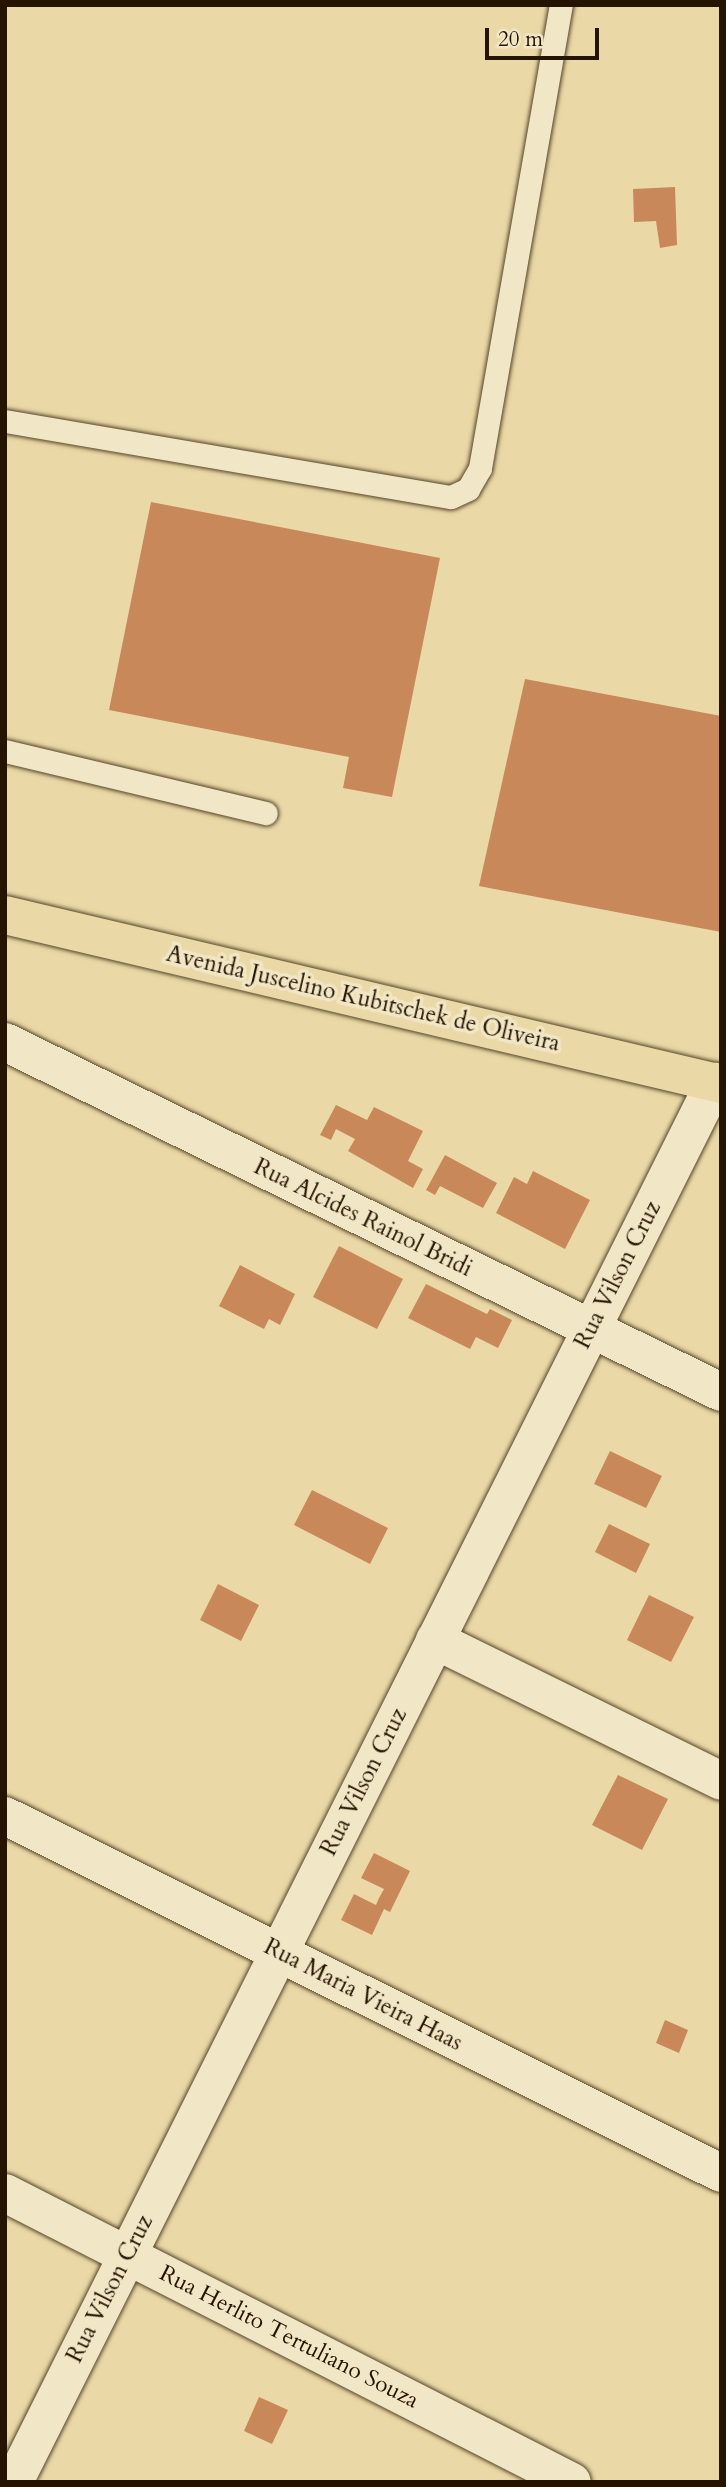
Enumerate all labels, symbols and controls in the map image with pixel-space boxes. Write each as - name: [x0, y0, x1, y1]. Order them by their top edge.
- scale bar: [488, 14, 602, 58]
- text: 20 m: [498, 25, 543, 54]
- street label: Avenida Juscelino Kubitschek de Oliveira: [164, 940, 562, 1058]
- street label: Rua Alcides Rainol Bridi: [249, 1153, 477, 1283]
- street label: Rua Vilson Cruz: [569, 1196, 667, 1354]
- street label: Rua Vilson Cruz: [315, 1703, 413, 1861]
- street label: Rua Maria Vieira Haas: [259, 1933, 467, 2057]
- street label: Rua Vilson Cruz: [61, 2210, 159, 2368]
- street label: Rua Herlito Tertuliano Souza: [155, 2259, 423, 2415]

